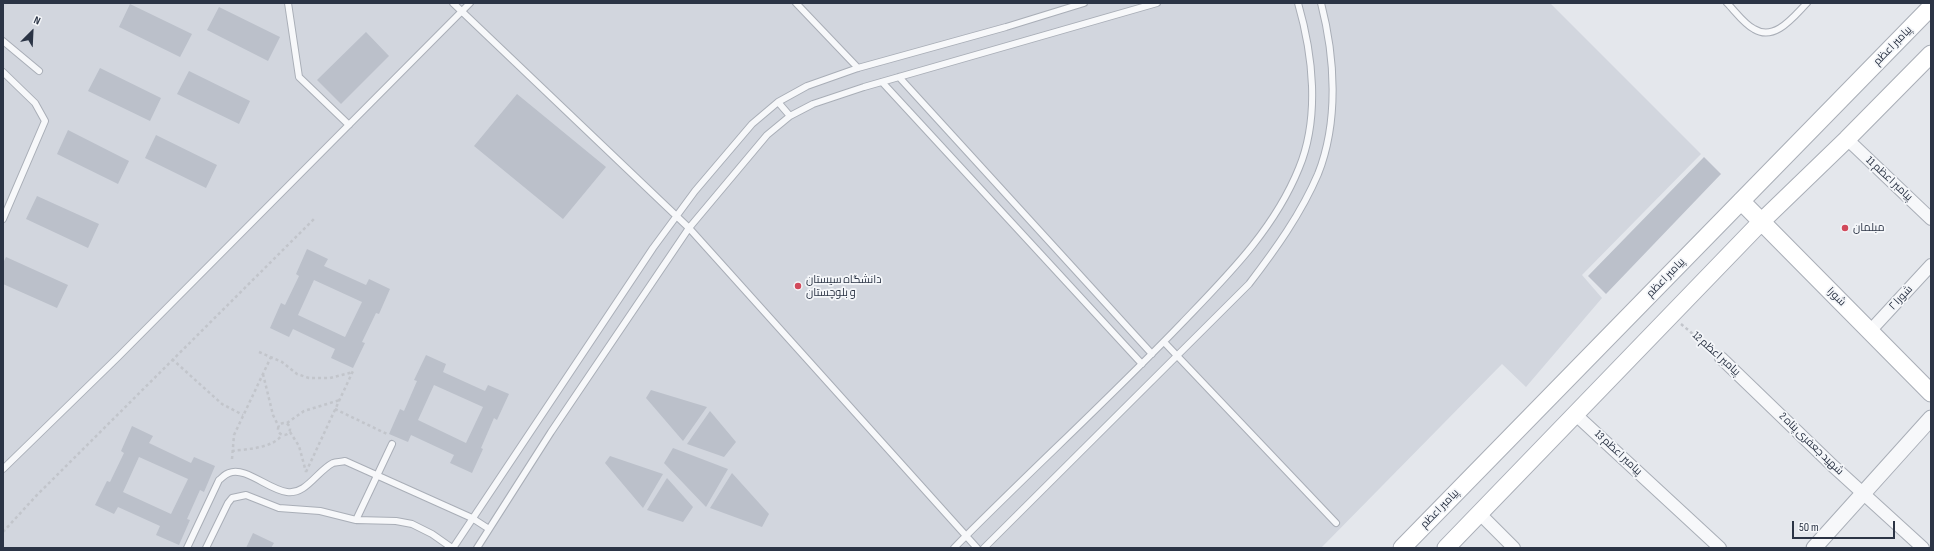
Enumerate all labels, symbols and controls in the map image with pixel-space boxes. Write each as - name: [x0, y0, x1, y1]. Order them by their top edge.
- north arrow: [12, 12, 52, 52]
- text: N: [32, 13, 42, 28]
- street label: پیامبر اعظم: [1871, 24, 1915, 68]
- street label: پیامبر اعظم 11: [1863, 154, 1915, 204]
- place label: مبلمان: [1853, 221, 1885, 235]
- marker: مبلمان: [1840, 223, 1850, 233]
- street label: پیامبر اعظم: [1644, 256, 1688, 300]
- place label: دانشگاه سیستان و بلوچستان: [806, 273, 881, 299]
- marker: دانشگاه سیستان و بلوچستان: [793, 281, 803, 291]
- street label: شورا ۲: [1886, 283, 1916, 313]
- street label: شورا: [1824, 285, 1848, 309]
- street label: پیامبر اعظم 12: [1689, 329, 1743, 379]
- street label: شهید جعفری پناه 2: [1776, 410, 1846, 478]
- street label: پیامبر اعظم 13: [1592, 428, 1644, 478]
- street label: پیامبر اعظم: [1418, 487, 1462, 531]
- scale bar: [1794, 513, 1897, 539]
- text: 50 m: [1799, 520, 1819, 535]

